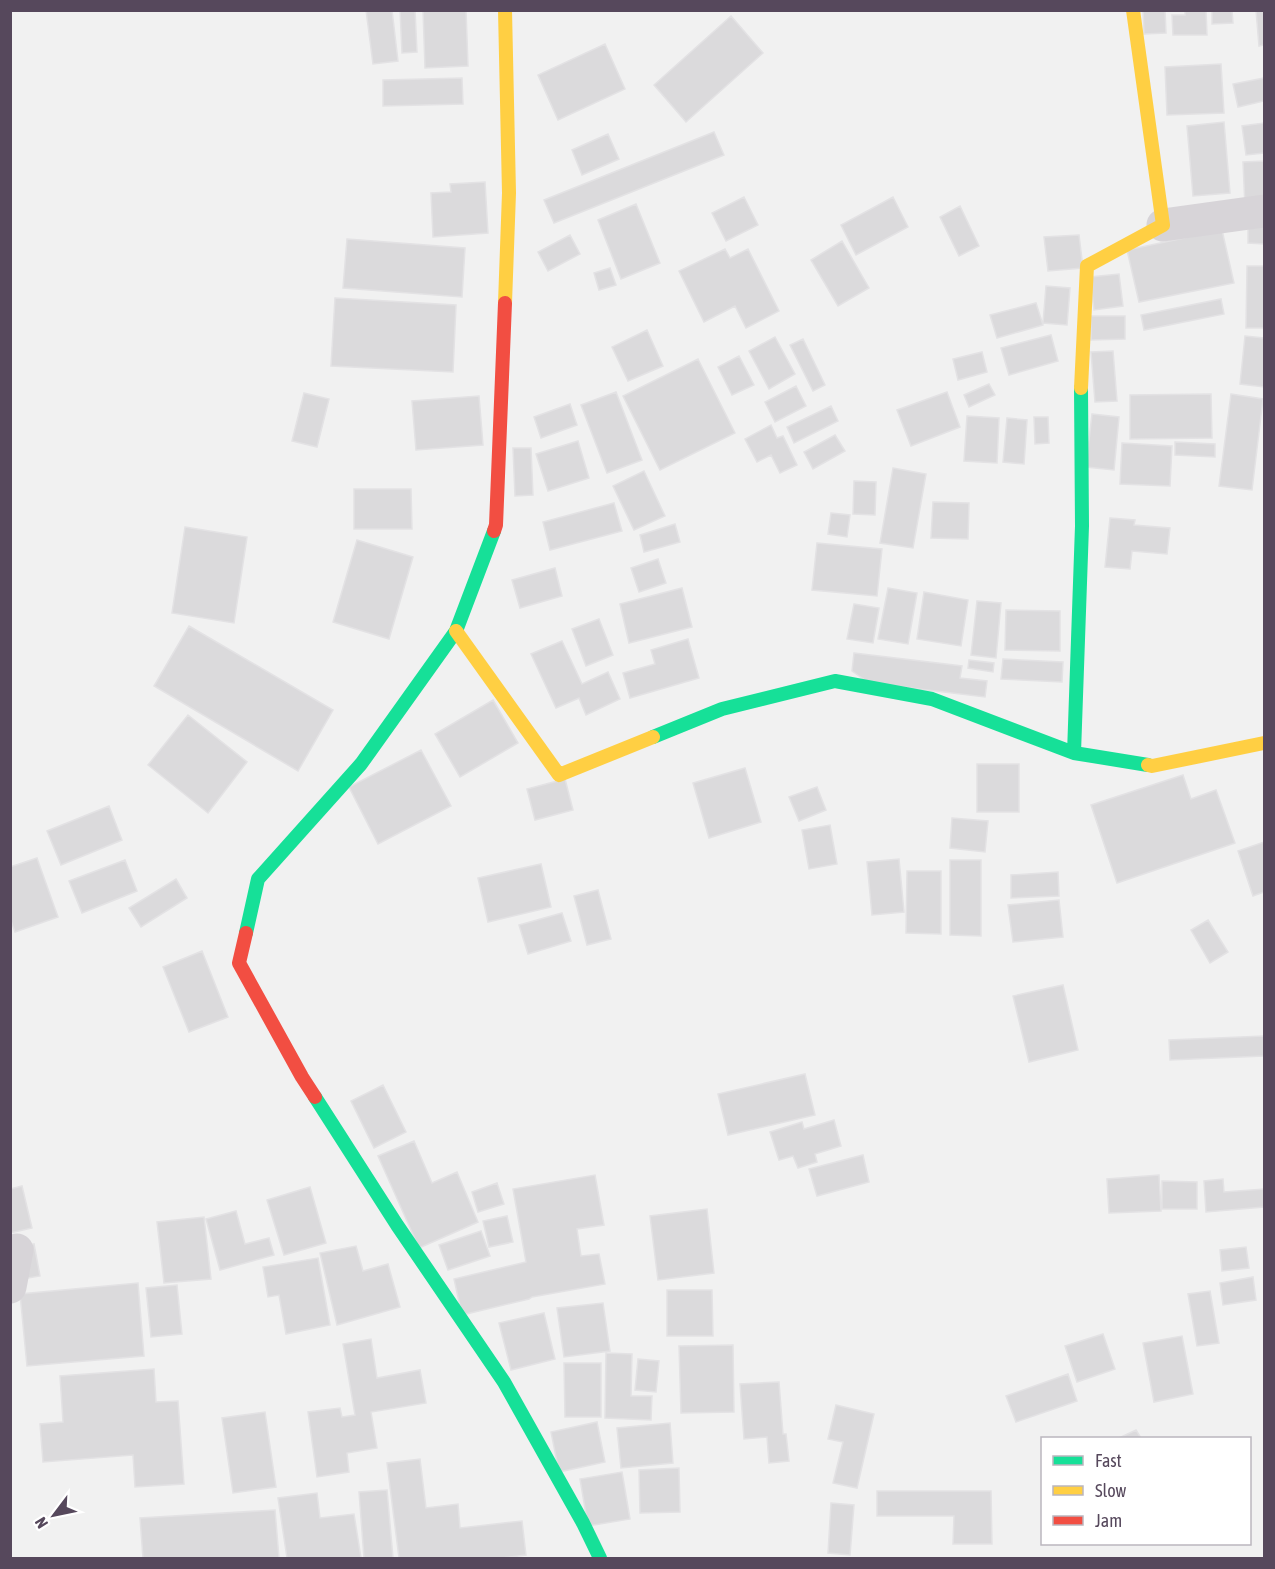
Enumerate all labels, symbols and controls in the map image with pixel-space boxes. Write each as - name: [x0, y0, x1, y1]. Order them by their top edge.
- legend: [1041, 1437, 1251, 1545]
- text: Fast: [1095, 1450, 1122, 1471]
- text: Slow: [1095, 1480, 1126, 1501]
- north arrow: [24, 1485, 84, 1545]
- text: Jam: [1095, 1510, 1122, 1531]
- text: N: [31, 1514, 51, 1532]

